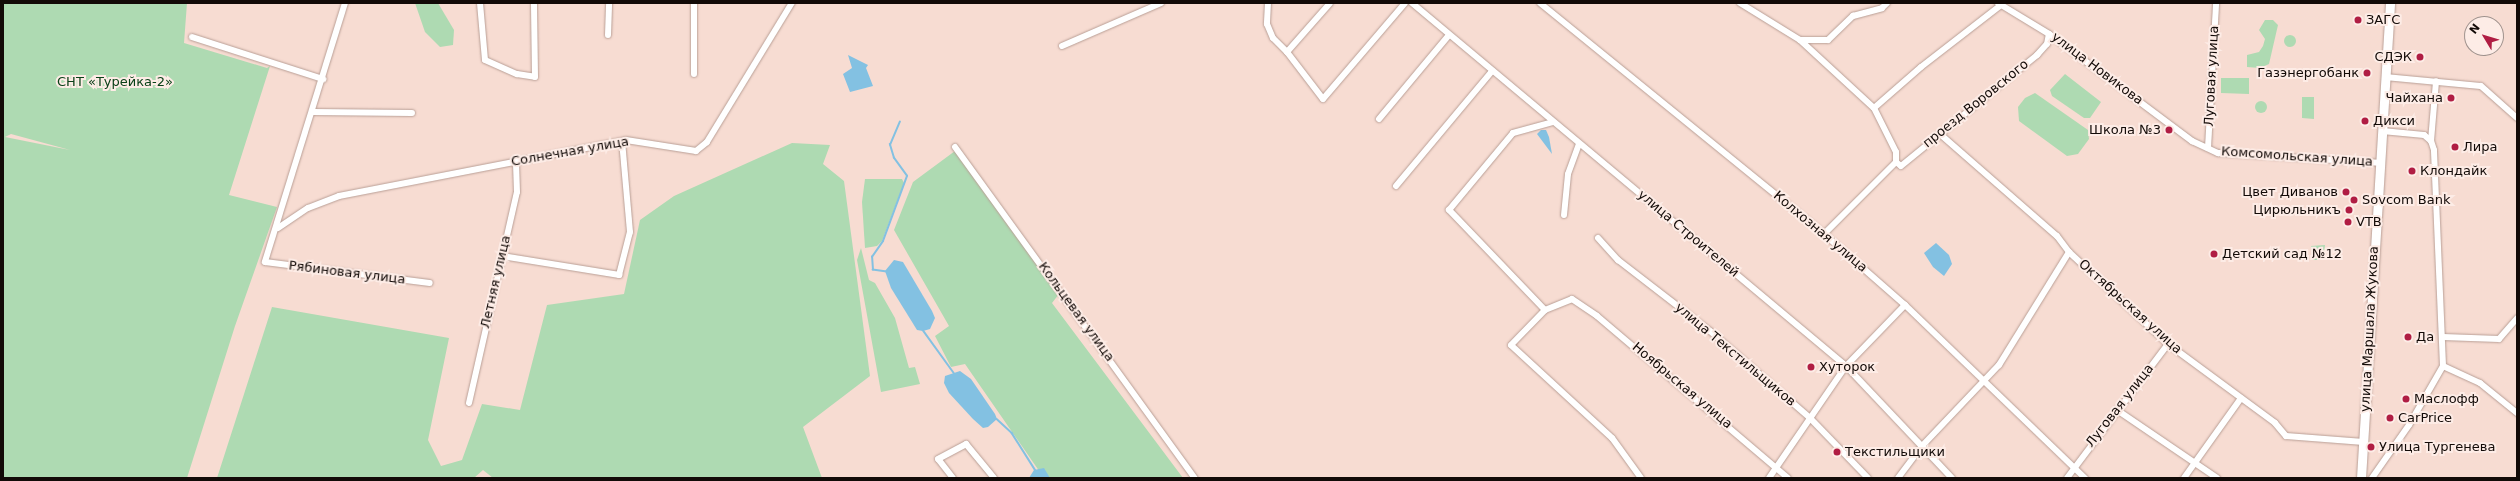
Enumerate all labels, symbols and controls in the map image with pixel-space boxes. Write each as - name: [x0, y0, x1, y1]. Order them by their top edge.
- place label: ЗАГС: [2366, 12, 2400, 28]
- marker: ЗАГС: [2353, 15, 2363, 25]
- north arrow: [2464, 16, 2504, 56]
- text: N: [2467, 21, 2483, 37]
- street label: Луговая улица: [2202, 25, 2222, 127]
- street label: улица Новикова: [2048, 29, 2146, 109]
- place label: СДЭК: [2374, 49, 2412, 65]
- marker: СДЭК: [2415, 52, 2425, 62]
- street label: проезд Воровского: [1920, 57, 2032, 151]
- place label: Газэнергобанк: [2257, 65, 2359, 81]
- marker: Газэнергобанк: [2362, 68, 2372, 78]
- park label: СНТ «Турейка-2»: [57, 74, 173, 90]
- place label: Чайхана: [2386, 90, 2443, 106]
- marker: Чайхана: [2446, 93, 2456, 103]
- place label: Дикси: [2373, 113, 2415, 129]
- marker: Дикси: [2360, 116, 2370, 126]
- place label: Школа №3: [2089, 122, 2161, 138]
- marker: Школа №3: [2164, 125, 2174, 135]
- street label: Солнечная улица: [510, 134, 630, 170]
- place label: Лира: [2463, 139, 2497, 155]
- marker: Лира: [2450, 142, 2460, 152]
- street label: Комсомольская улица: [2221, 144, 2373, 170]
- place label: Клондайк: [2420, 163, 2487, 179]
- marker: Клондайк: [2407, 166, 2417, 176]
- place label: Цвет Диванов: [2242, 184, 2338, 200]
- street label: улица Строителей: [1634, 187, 1742, 281]
- marker: Цвет Диванов: [2341, 187, 2351, 197]
- street label: Колхозная улица: [1770, 188, 1870, 276]
- place label: Sovcom Bank: [2362, 192, 2450, 208]
- marker: Sovcom Bank: [2349, 195, 2359, 205]
- place label: Цирюльникъ: [2253, 202, 2341, 218]
- marker: Цирюльникъ: [2344, 205, 2354, 215]
- place label: VTB: [2356, 214, 2382, 230]
- marker: VTB: [2343, 217, 2353, 227]
- street label: Летняя улица: [478, 234, 514, 330]
- place label: Детский сад №12: [2222, 246, 2342, 262]
- street label: улица Маршала Жукова: [2358, 246, 2382, 412]
- marker: Детский сад №12: [2209, 249, 2219, 259]
- street label: Октябрьская улица: [2075, 257, 2185, 357]
- street label: Рябиновая улица: [288, 258, 406, 288]
- street label: Кольцевая улица: [1035, 259, 1117, 365]
- street label: улица Текстильщиков: [1672, 300, 1798, 410]
- place label: Да: [2416, 329, 2434, 345]
- marker: Да: [2403, 332, 2413, 342]
- street label: Ноябрьская улица: [1629, 340, 1735, 432]
- place label: Хуторок: [1819, 359, 1875, 375]
- street label: Луговая улица: [2083, 361, 2157, 451]
- marker: Хуторок: [1806, 362, 1816, 372]
- place label: Маслофф: [2414, 391, 2479, 407]
- marker: Маслофф: [2401, 394, 2411, 404]
- place label: CarPrice: [2398, 410, 2452, 426]
- marker: CarPrice: [2385, 413, 2395, 423]
- place label: Улица Тургенева: [2379, 439, 2495, 455]
- marker: Улица Тургенева: [2366, 442, 2376, 452]
- place label: Текстильщики: [1845, 444, 1945, 460]
- marker: Текстильщики: [1832, 447, 1842, 457]

